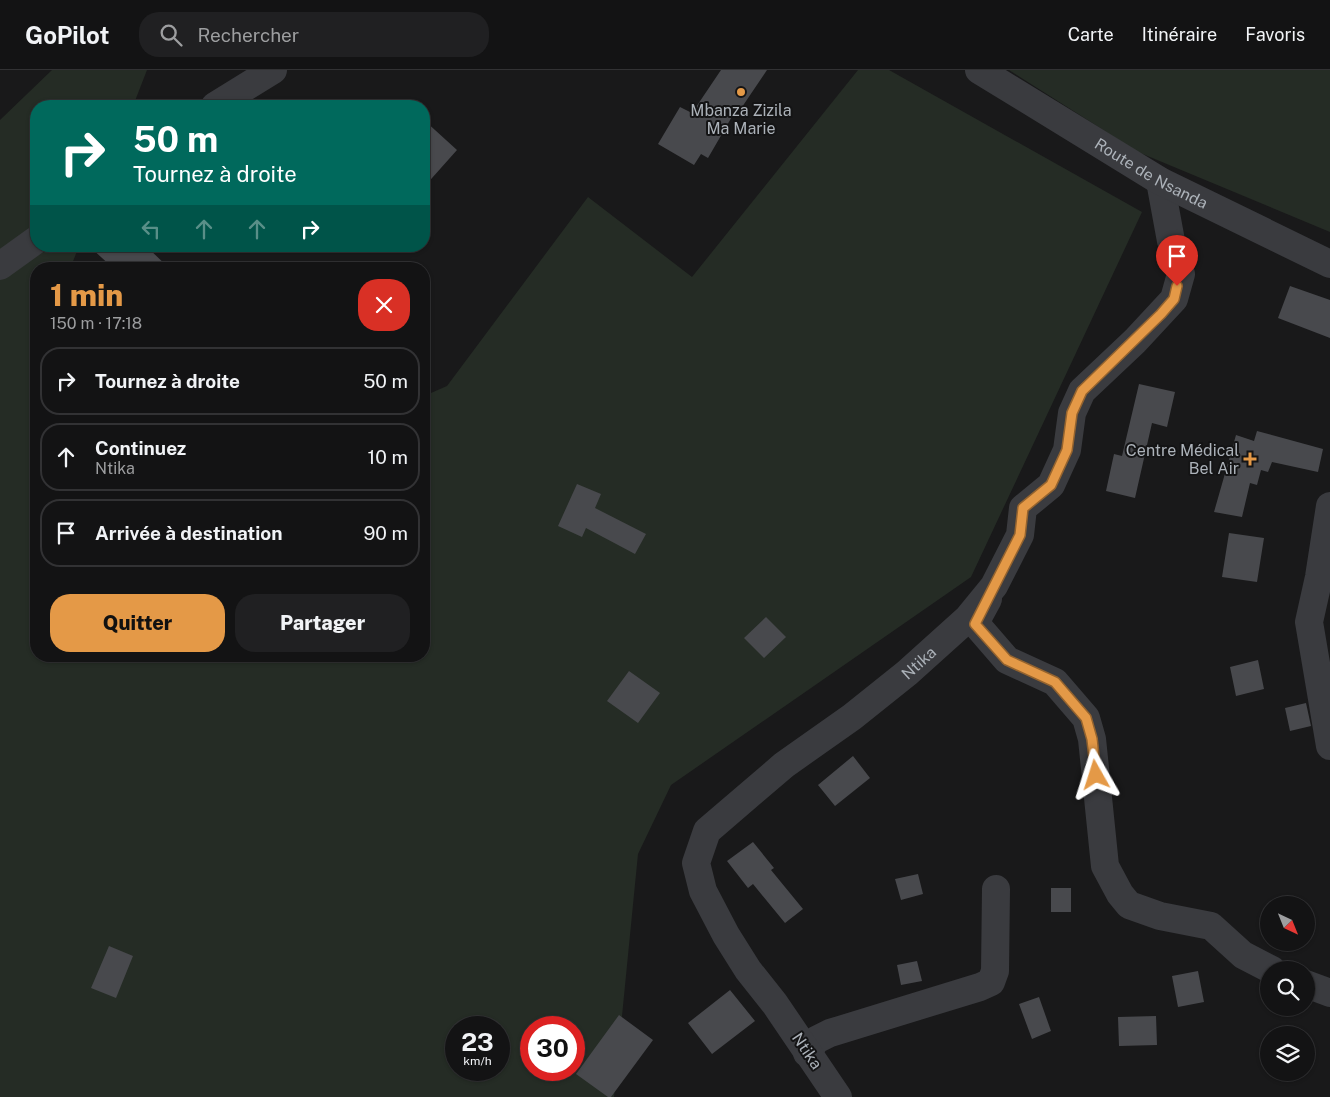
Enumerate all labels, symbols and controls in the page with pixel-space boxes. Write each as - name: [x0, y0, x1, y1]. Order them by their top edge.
- search box: [139, 12, 489, 57]
- text: GoPilot: [25, 21, 109, 49]
- icon: search: [157, 21, 185, 49]
- text: Rechercher: [197, 24, 299, 46]
- text: Carte: [1068, 24, 1114, 45]
- text: Itinéraire: [1142, 24, 1217, 45]
- text: Favoris: [1245, 24, 1305, 45]
- marker: Mbanza Zizila Ma Marie: [735, 86, 747, 98]
- place label: Mbanza Zizila Ma Marie: [690, 101, 792, 138]
- text: 50 m: [133, 119, 218, 160]
- icon: right: [50, 120, 115, 185]
- street label: Route de Nsanda: [1091, 134, 1211, 212]
- text: Tournez à droite: [133, 161, 297, 187]
- icon: left: [137, 215, 165, 243]
- icon: ahead: [190, 215, 218, 243]
- icon: ahead: [243, 215, 271, 243]
- icon: right: [296, 215, 324, 243]
- pin: [1156, 235, 1198, 286]
- icon: arrive: [1163, 242, 1191, 270]
- text: 1 min: [50, 277, 123, 313]
- button: close: [358, 279, 410, 331]
- text: 150 m · 17:18: [50, 314, 142, 333]
- icon: right: [52, 367, 80, 395]
- text: Tournez à droite: [95, 370, 240, 392]
- text: 50 m: [363, 370, 408, 392]
- text: Continuez: [95, 437, 186, 459]
- place label: Centre Médical Bel Air: [1126, 441, 1239, 478]
- icon: ahead: [52, 443, 80, 471]
- text: 10 m: [368, 446, 408, 468]
- marker: Centre Médical Bel Air: [1243, 452, 1257, 466]
- text: Ntika: [95, 459, 135, 478]
- icon: arrive: [52, 519, 80, 547]
- text: Arrivée à destination: [95, 522, 283, 544]
- text: 90 m: [364, 522, 408, 544]
- button: Quitter: [50, 594, 225, 652]
- button: Partager: [235, 594, 410, 652]
- street label: Ntika: [897, 642, 940, 683]
- position arrow: [1069, 748, 1121, 800]
- north arrow: [1260, 896, 1315, 951]
- map controls: [1260, 896, 1315, 1081]
- button: search: [1260, 961, 1315, 1016]
- speed limit sign: 30: [520, 1016, 585, 1081]
- button: layers: [1260, 1026, 1315, 1081]
- text: 23: [461, 1027, 494, 1057]
- street label: Ntika: [788, 1029, 826, 1073]
- text: km/h: [463, 1054, 492, 1068]

